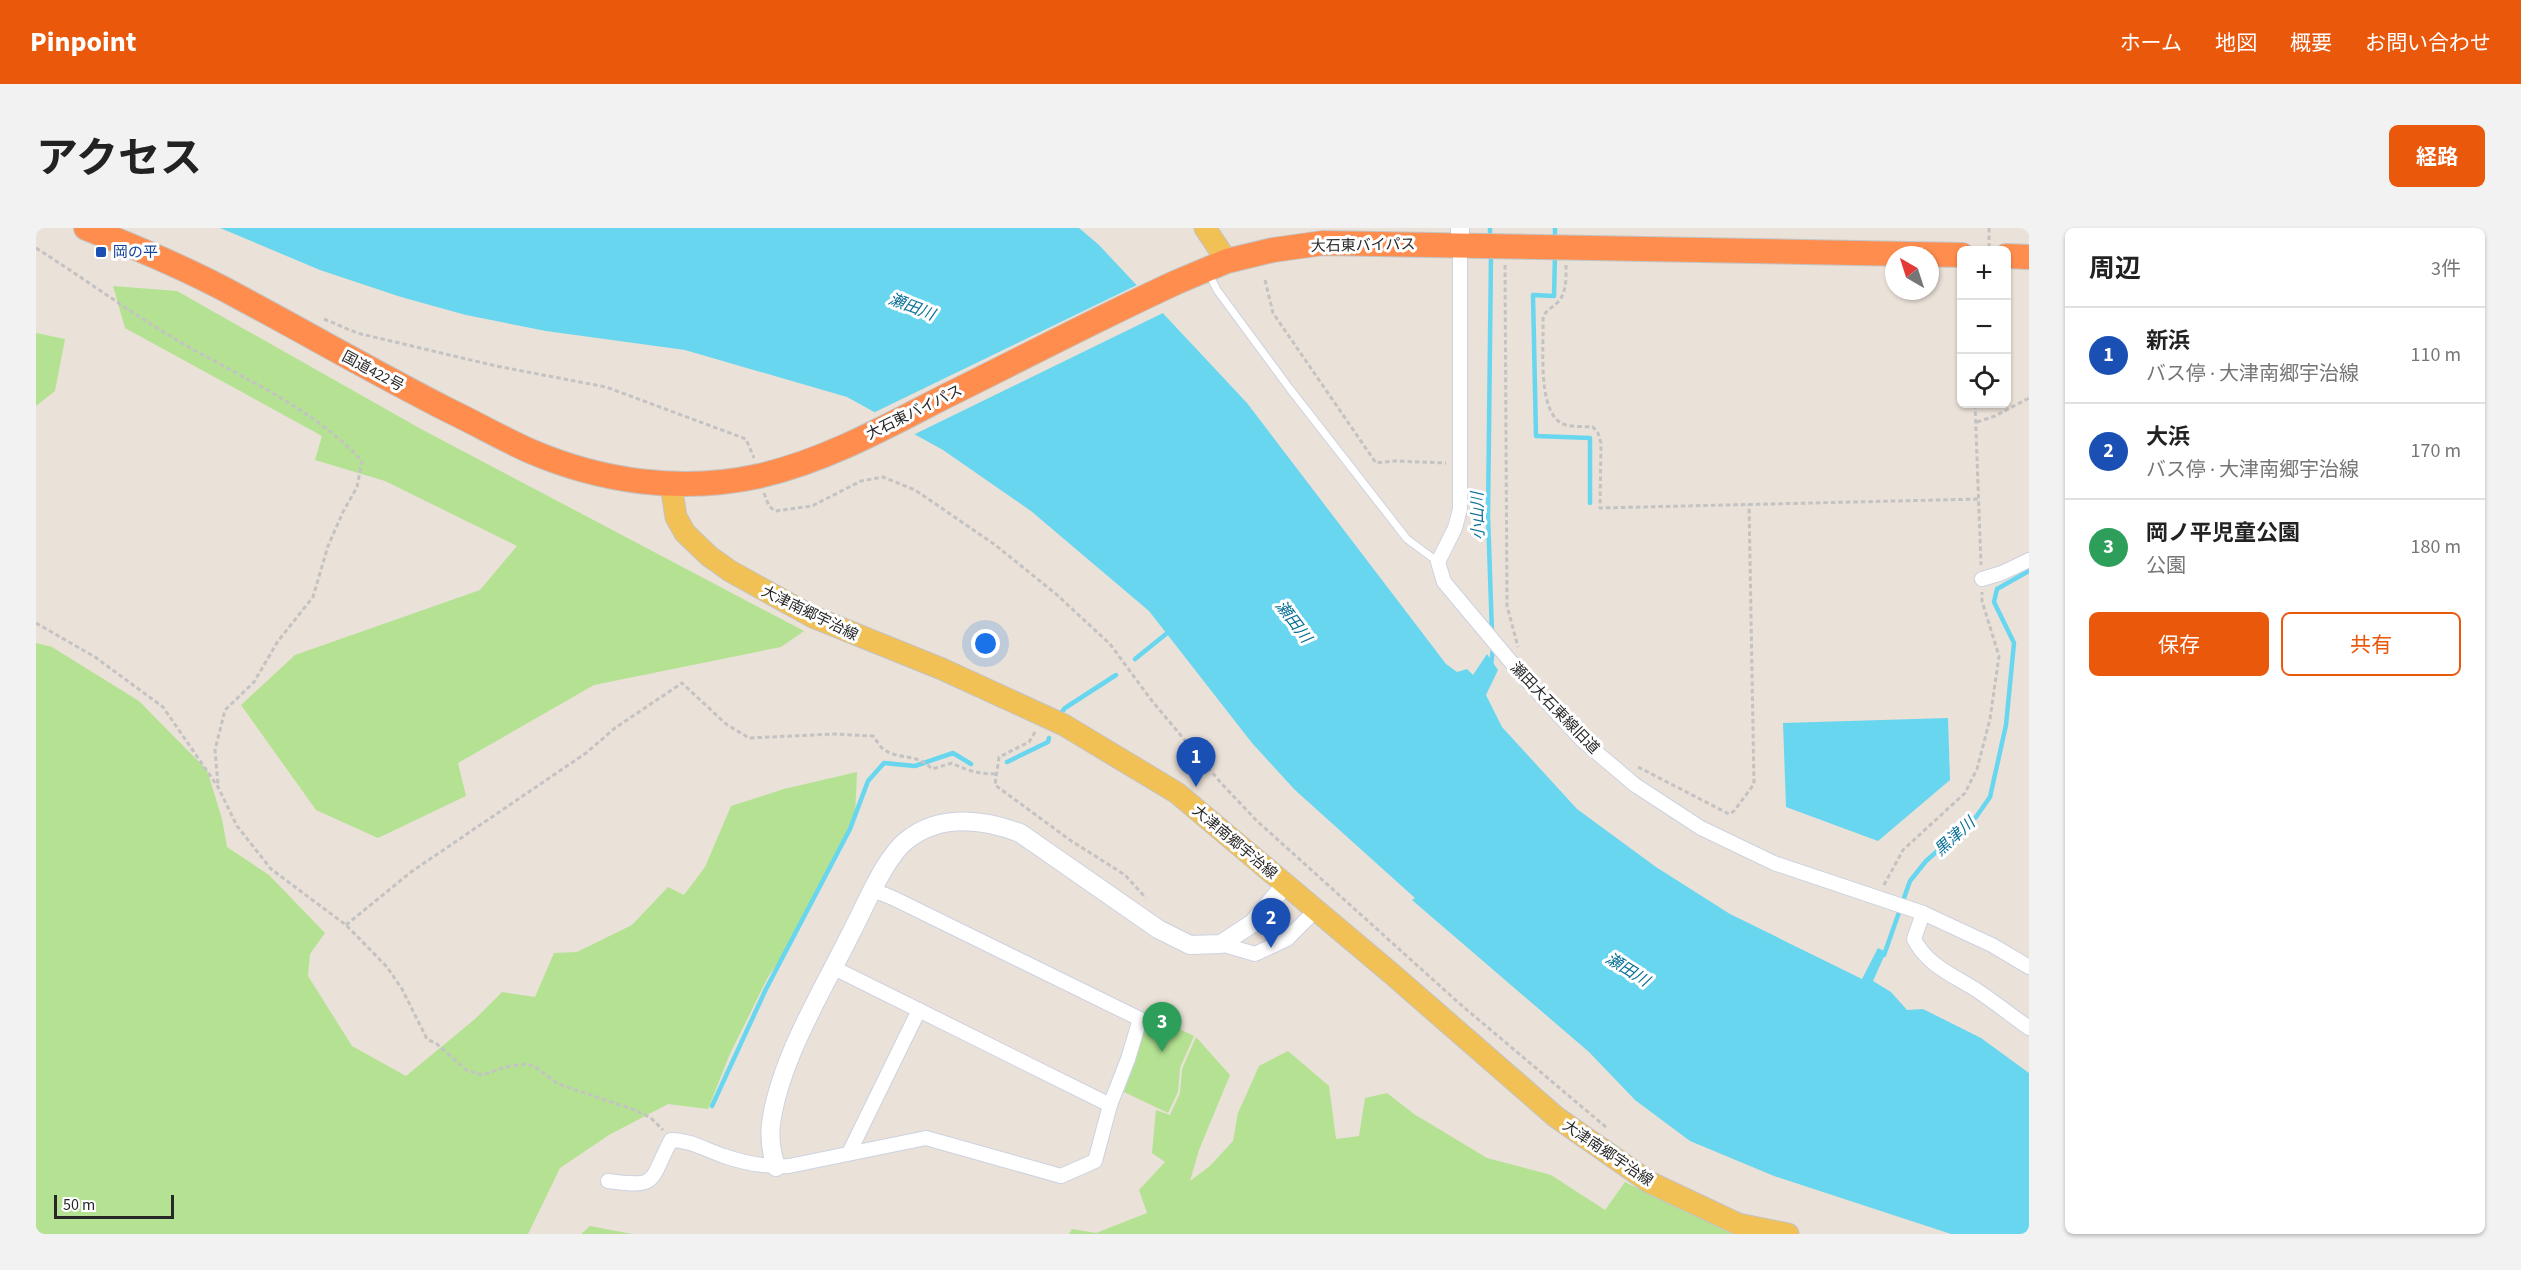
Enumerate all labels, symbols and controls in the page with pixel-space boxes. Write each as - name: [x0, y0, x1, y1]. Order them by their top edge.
- text: Pinpoint: [30, 22, 137, 62]
- text: ホーム: [2120, 28, 2182, 58]
- text: 地図: [2215, 28, 2257, 58]
- text: 概要: [2290, 28, 2332, 58]
- text: お問い合わせ: [2365, 28, 2491, 58]
- button: 経路: [2389, 125, 2485, 187]
- text: アクセス: [36, 129, 202, 189]
- street label: 大石東バイパス: [1310, 234, 1416, 257]
- place label: 岡の平: [113, 242, 158, 263]
- marker: 岡の平: [94, 245, 108, 259]
- north arrow: [1885, 246, 1939, 300]
- map controls: [1957, 246, 2011, 408]
- button: +: [1957, 246, 2011, 300]
- text: 周辺: [2089, 250, 2141, 287]
- text: 3件: [2431, 255, 2461, 283]
- water label: 瀬田川: [885, 288, 940, 327]
- button: −: [1957, 300, 2011, 354]
- text: 新浜: [2146, 325, 2190, 357]
- text: 1: [2103, 341, 2114, 369]
- text: 110 m: [2411, 341, 2461, 369]
- street label: 国道422号: [338, 346, 407, 397]
- button: locate: [1957, 354, 2011, 408]
- text: バス停 · 大津南郷宇治線: [2146, 360, 2359, 388]
- street label: 大石東バイパス: [863, 380, 966, 445]
- text: 大浜: [2146, 421, 2190, 453]
- text: 2: [2103, 437, 2114, 465]
- text: 170 m: [2411, 437, 2461, 465]
- text: バス停 · 大津南郷宇治線: [2146, 456, 2359, 484]
- water label: 小山川: [1467, 490, 1489, 540]
- text: 岡ノ平児童公園: [2146, 517, 2300, 549]
- text: 3: [2103, 533, 2114, 561]
- text: 180 m: [2411, 533, 2461, 561]
- text: 公園: [2146, 552, 2186, 580]
- street label: 大津南郷宇治線: [758, 581, 862, 646]
- water label: 瀬田川: [1270, 596, 1318, 649]
- button: 保存: [2089, 612, 2269, 676]
- button: 共有: [2281, 612, 2461, 676]
- your location: [971, 629, 1000, 658]
- street label: 瀬田大石東線旧道: [1505, 658, 1604, 759]
- pin: 1: [1176, 738, 1216, 787]
- street label: 大津南郷宇治線: [1188, 801, 1282, 884]
- water label: 黒津川: [1929, 811, 1981, 861]
- pin: 2: [1252, 898, 1290, 948]
- water label: 瀬田川: [1601, 948, 1655, 993]
- pin: 3: [1142, 1002, 1182, 1052]
- street label: 大津南郷宇治線: [1558, 1115, 1657, 1191]
- scale bar: [54, 1192, 174, 1220]
- text: 50 m: [63, 1194, 95, 1216]

